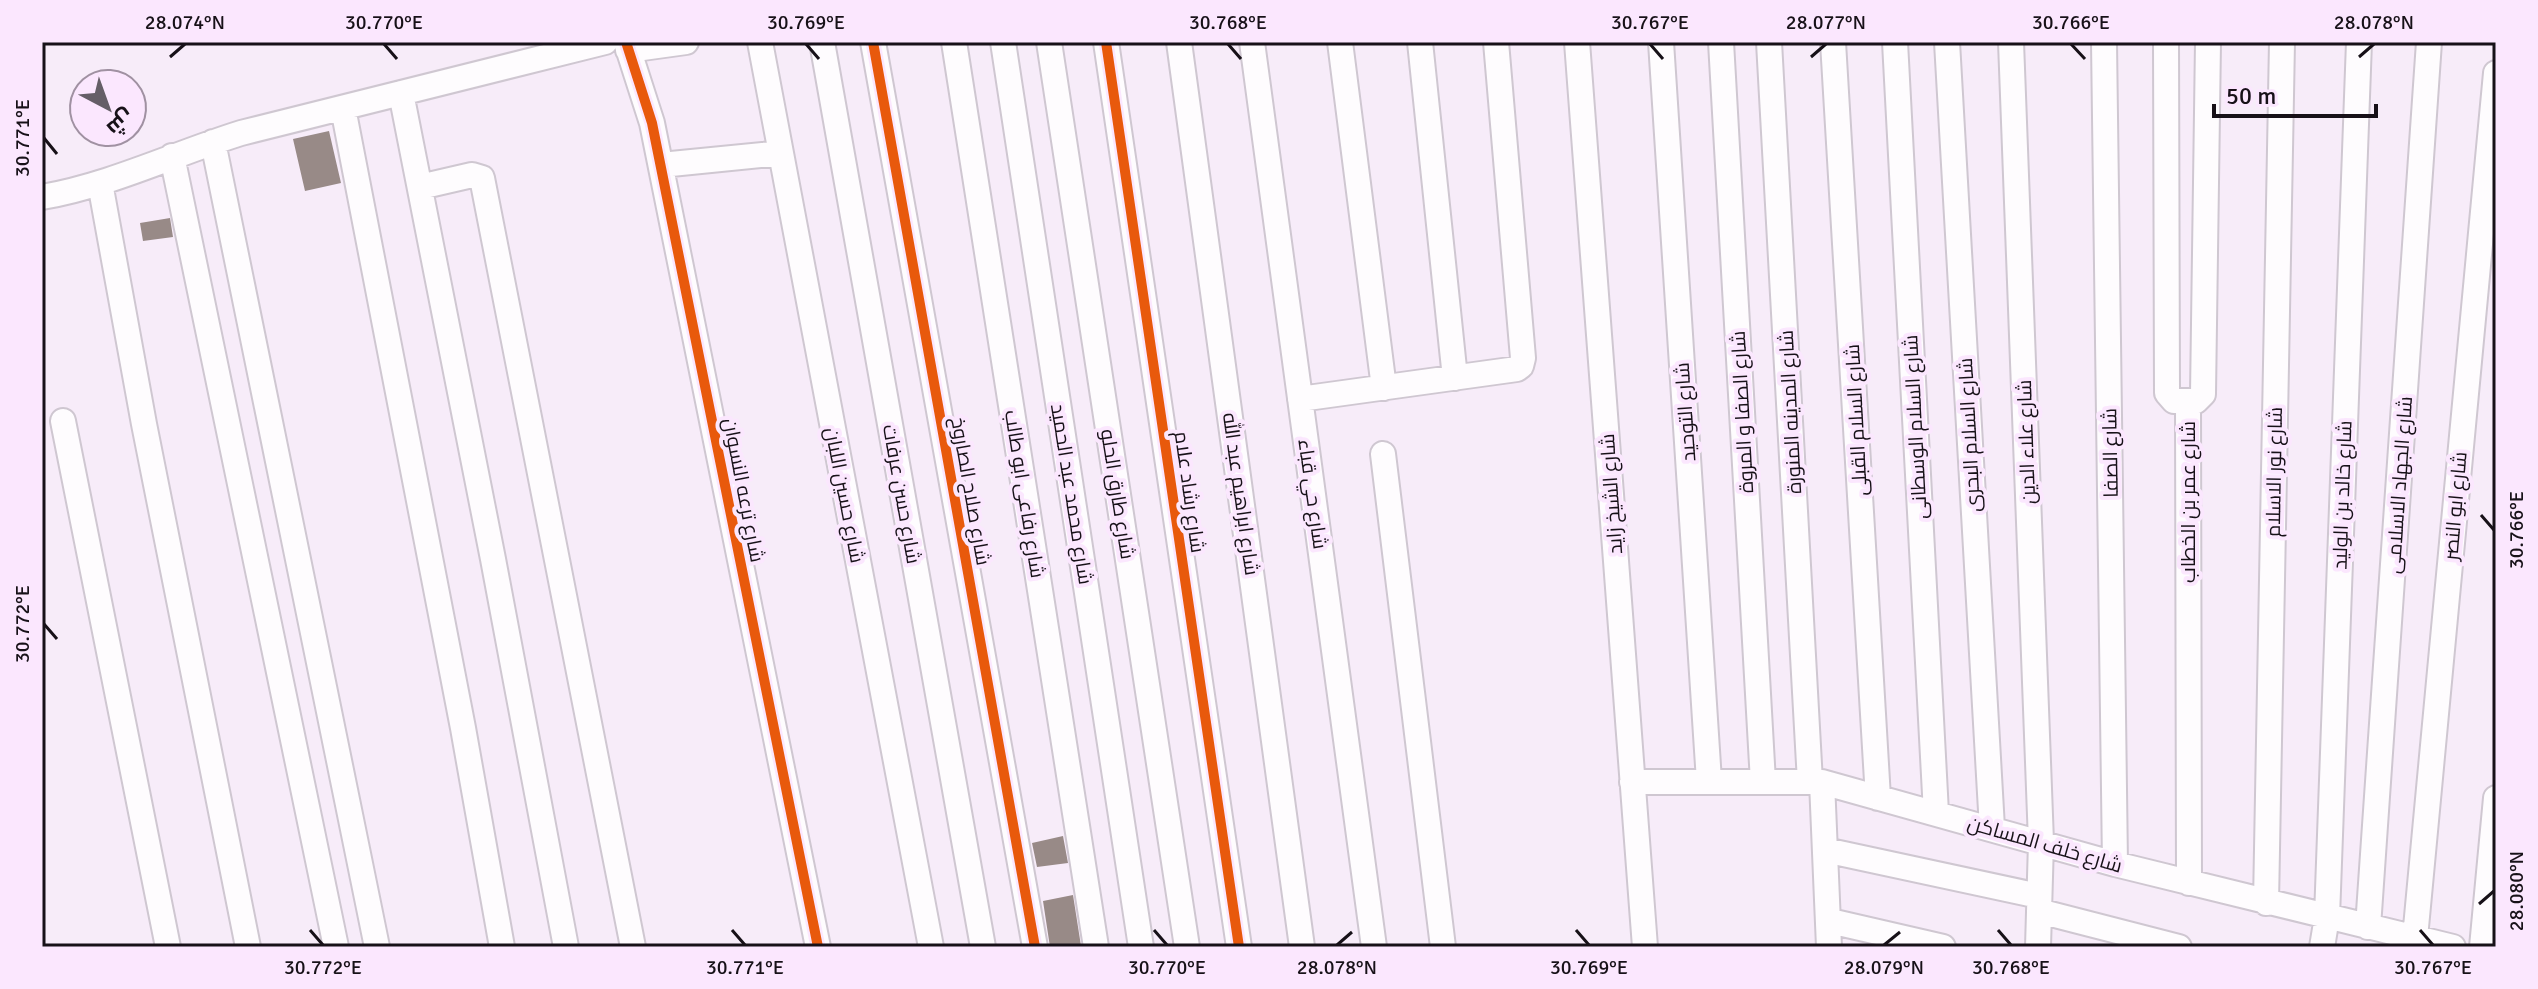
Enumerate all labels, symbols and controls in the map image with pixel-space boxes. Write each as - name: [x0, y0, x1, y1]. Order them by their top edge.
- text: 28.074°N: [145, 10, 225, 35]
- text: 30.770°E: [345, 10, 423, 35]
- text: 30.769°E: [767, 10, 845, 35]
- text: 30.768°E: [1189, 10, 1267, 35]
- text: 30.767°E: [1611, 10, 1689, 35]
- text: 28.077°N: [1786, 10, 1866, 35]
- text: 30.766°E: [2032, 10, 2110, 35]
- text: 28.078°N: [2334, 10, 2414, 35]
- north arrow: [68, 68, 148, 148]
- scale bar: [2214, 68, 2376, 118]
- text: 50 m: [2226, 81, 2276, 111]
- text: 30.771°E: [10, 99, 35, 177]
- text: ش: [101, 103, 140, 142]
- street label: شارع المدينه المنورة: [1774, 329, 1808, 495]
- street label: شارع الصفا و المروة: [1726, 330, 1760, 494]
- street label: شارع السلام الوسطانى: [1898, 334, 1934, 520]
- street label: شارع السلام القبلى: [1840, 343, 1874, 497]
- street label: شارع السلام البحرى: [1953, 357, 1987, 513]
- street label: شارع التوحيد: [1670, 362, 1702, 462]
- street label: شارع علاء الدين: [2012, 379, 2042, 505]
- street label: شارع الجهاد الاسلامى: [2381, 395, 2419, 575]
- street label: شارع محمد عبد الحميد: [1044, 402, 1098, 586]
- street label: شارع نور الاسلام: [2261, 407, 2289, 537]
- street label: شارع رفاعى ابو طالب: [998, 408, 1050, 580]
- street label: شارع الصفا: [2097, 408, 2125, 498]
- street label: شارع ابراهيم عبد الله: [1216, 411, 1265, 577]
- street label: شارع صلاح الصاروخ: [944, 415, 996, 568]
- street label: شارع ترعه النسوان: [716, 416, 770, 565]
- street label: شارع خالد بن الوليد: [2327, 420, 2359, 570]
- street label: شارع عمر بن الخطاب: [2176, 421, 2202, 583]
- street label: شارع حسن عرفات: [876, 422, 926, 566]
- street label: شارع حسين اللبان: [818, 425, 870, 565]
- street label: شارع طارق الحلو: [1094, 427, 1140, 561]
- street label: شارع رشاد علام: [1168, 430, 1210, 555]
- street label: شارع الشيخ زايد: [1595, 433, 1629, 555]
- street label: شارع حي قباء: [1289, 437, 1333, 551]
- street label: شارع ابو النصر: [2438, 451, 2474, 562]
- text: 30.766°E: [2504, 491, 2529, 569]
- text: 30.772°E: [10, 585, 35, 663]
- street label: شارع خلف المساكن: [1964, 810, 2125, 879]
- text: 28.080°N: [2504, 851, 2529, 931]
- text: 30.772°E: [284, 955, 362, 980]
- text: 30.771°E: [706, 955, 784, 980]
- text: 30.770°E: [1128, 955, 1206, 980]
- text: 28.078°N: [1297, 955, 1377, 980]
- text: 30.769°E: [1550, 955, 1628, 980]
- text: 28.079°N: [1844, 955, 1924, 980]
- text: 30.768°E: [1972, 955, 2050, 980]
- text: 30.767°E: [2394, 955, 2472, 980]

